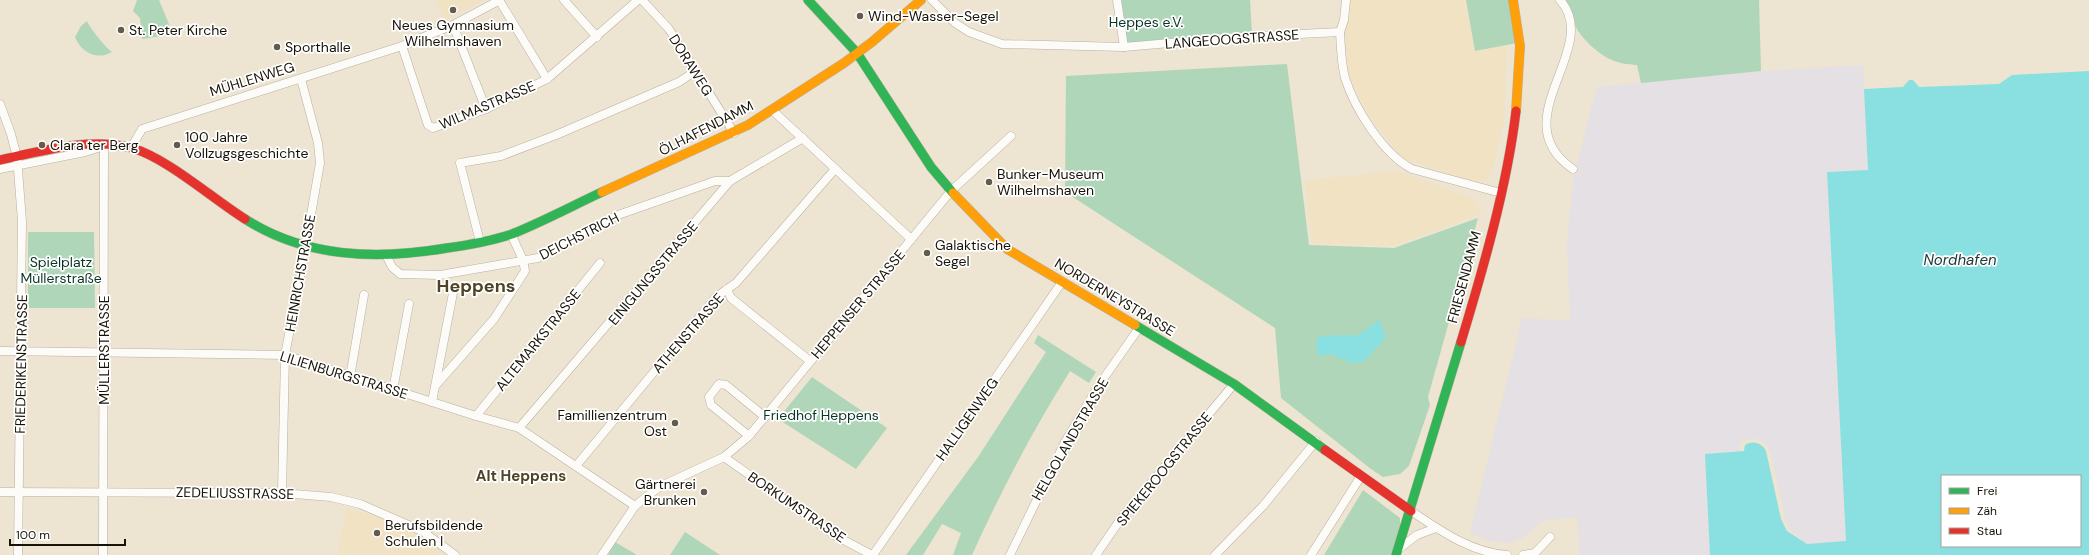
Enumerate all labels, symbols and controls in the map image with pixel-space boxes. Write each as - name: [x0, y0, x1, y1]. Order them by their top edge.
- marker: Neues Gymnasium Wilhelmshaven: [448, 5, 458, 15]
- place label: Wind-Wasser-Segel: [868, 7, 999, 25]
- marker: Wind-Wasser-Segel: [855, 11, 865, 21]
- park label: Heppes e.V.: [1109, 13, 1183, 31]
- place label: Neues Gymnasium Wilhelmshaven: [392, 16, 514, 50]
- place label: St. Peter Kirche: [129, 21, 227, 39]
- marker: St. Peter Kirche: [116, 25, 126, 35]
- street label: LANGEOOGSTRASSE: [1164, 25, 1300, 53]
- street label: DORAWEG: [665, 31, 717, 99]
- place label: Sporthalle: [285, 38, 351, 56]
- marker: Sporthalle: [272, 42, 282, 52]
- street label: MÜHLENWEG: [208, 58, 296, 100]
- street label: WILMASTRASSE: [436, 77, 538, 133]
- street label: ÖLHAFENDAMM: [656, 96, 756, 160]
- place label: 100 Jahre Vollzugsgeschichte: [185, 128, 309, 162]
- place label: Clara ter Berg: [50, 136, 139, 154]
- marker: Clara ter Berg: [37, 140, 47, 150]
- marker: 100 Jahre Vollzugsgeschichte: [172, 140, 182, 150]
- place label: Bunker-Museum Wilhelmshaven: [997, 165, 1104, 199]
- marker: Bunker-Museum Wilhelmshaven: [984, 177, 994, 187]
- street label: DEICHSTRICH: [536, 208, 622, 264]
- street label: HEINRICHSTRASSE: [281, 213, 319, 333]
- street label: EINIGUNGSSTRASSE: [604, 217, 702, 329]
- street label: FRIESENDAMM: [1443, 229, 1485, 325]
- place label: Galaktische Segel: [935, 236, 1011, 270]
- street label: HEPPENSER STRASSE: [807, 246, 909, 362]
- marker: Galaktische Segel: [922, 248, 932, 258]
- water label: Nordhafen: [1923, 250, 1997, 270]
- park label: Spielplatz Müllerstraße: [20, 253, 102, 287]
- street label: NORDERNEYSTRASSE: [1052, 254, 1179, 340]
- district label: Heppens: [437, 274, 515, 298]
- street label: ALTEMARKSTRASSE: [491, 285, 585, 395]
- street label: ATHENSTRASSE: [648, 289, 728, 377]
- street label: FRIEDERIKENSTRASSE: [11, 294, 31, 434]
- street label: MÜLLERSTRASSE: [95, 295, 113, 405]
- street label: LILIENBURGSTRASSE: [278, 347, 410, 403]
- street label: HALLIGENWEG: [932, 374, 1002, 464]
- street label: HELGOLANDSTRASSE: [1027, 374, 1113, 504]
- place label: Famillienzentrum Ost: [557, 406, 667, 440]
- park label: Friedhof Heppens: [763, 406, 879, 424]
- street label: SPIEKEROOGSTRASSE: [1112, 408, 1216, 530]
- marker: Famillienzentrum Ost: [670, 418, 680, 428]
- district label: Alt Heppens: [476, 466, 566, 486]
- street label: BORKUMSTRASSE: [745, 468, 849, 546]
- place label: Gärtnerei Brunken: [635, 475, 696, 509]
- legend: [1941, 475, 2081, 547]
- street label: ZEDELIUSSTRASSE: [176, 483, 294, 503]
- text: Frei: [1977, 483, 1997, 499]
- marker: Gärtnerei Brunken: [699, 487, 709, 497]
- text: Zäh: [1977, 503, 1997, 519]
- place label: Berufsbildende Schulen I: [385, 516, 483, 550]
- scale bar: [10, 521, 125, 547]
- text: Stau: [1977, 523, 2002, 539]
- text: 100 m: [16, 527, 50, 543]
- marker: Berufsbildende Schulen I: [372, 528, 382, 538]

